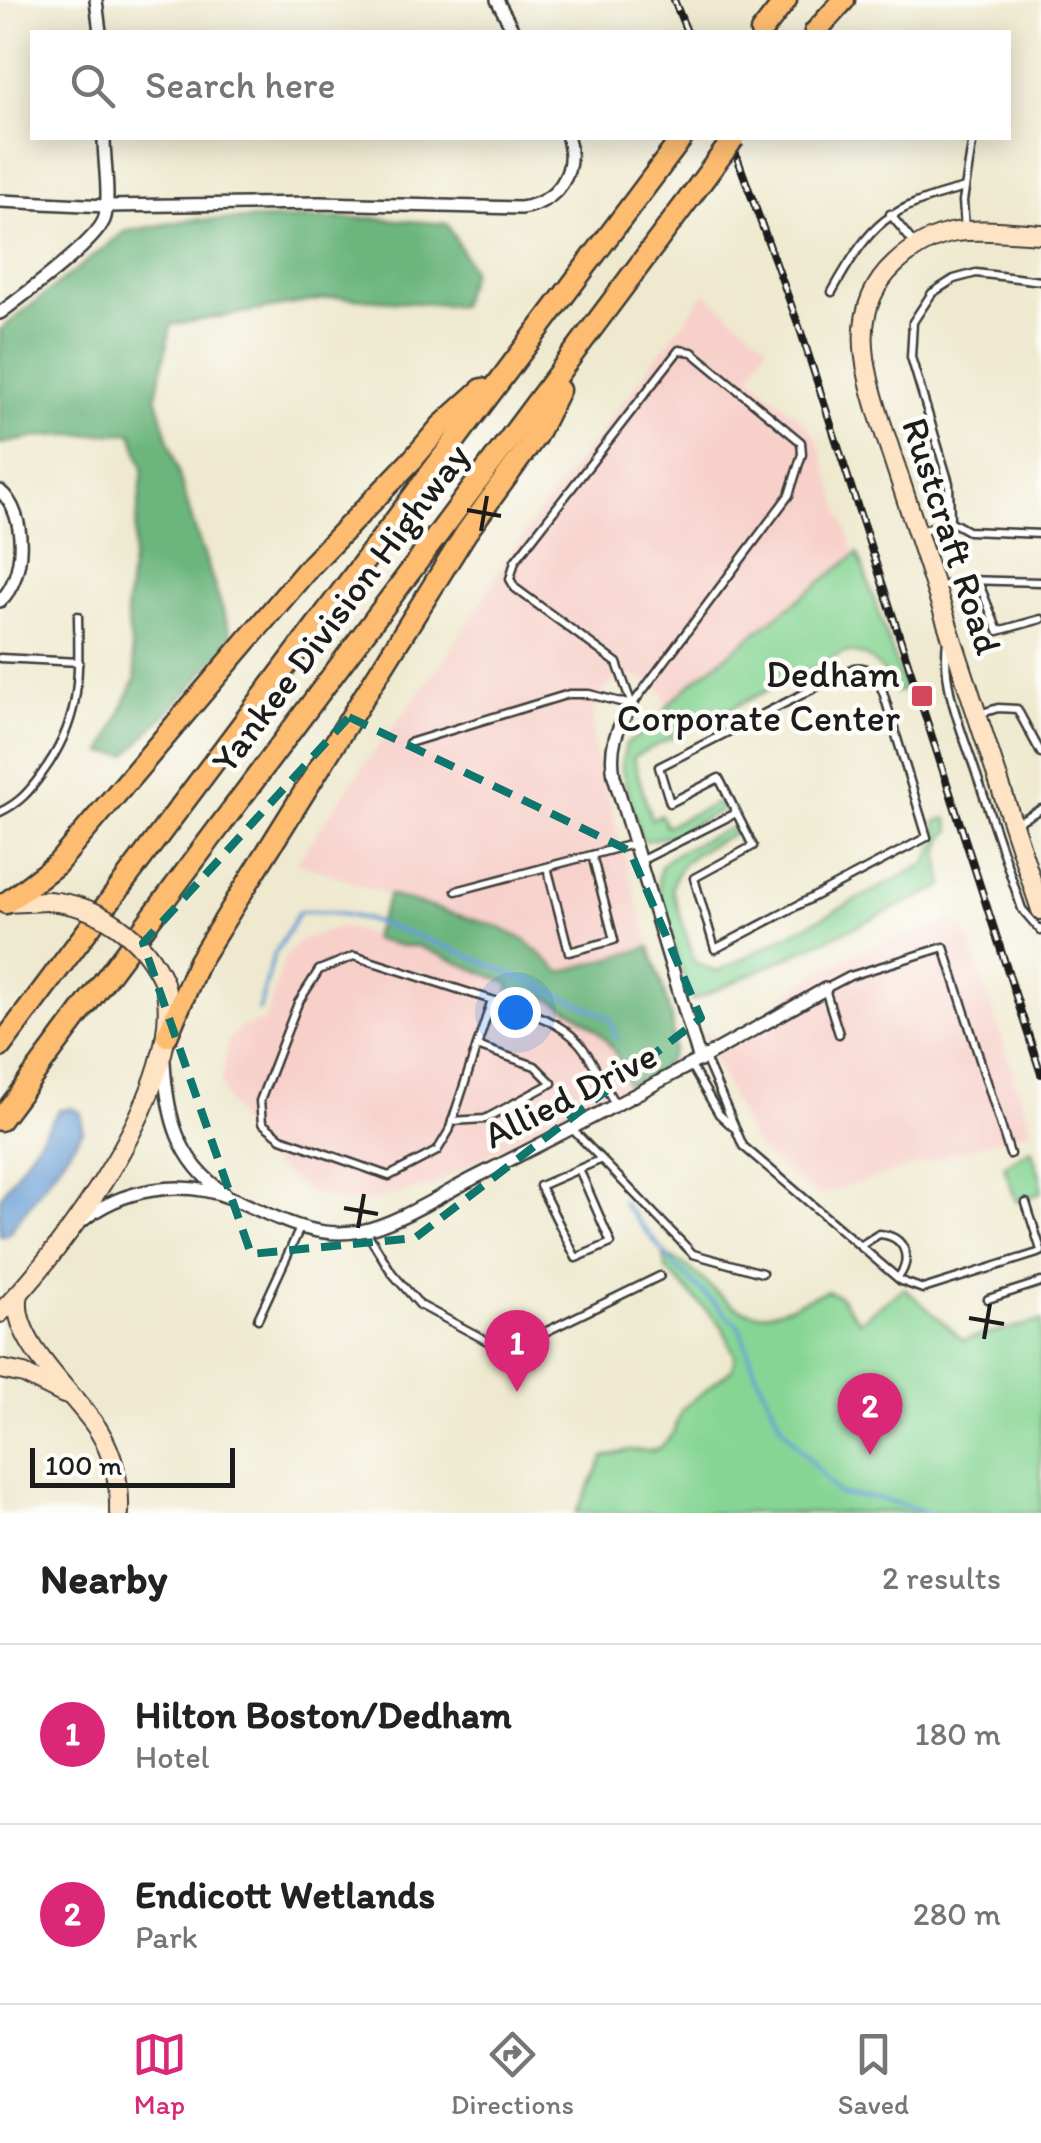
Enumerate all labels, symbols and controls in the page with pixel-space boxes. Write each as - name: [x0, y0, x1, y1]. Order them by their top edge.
- search box: [30, 30, 1011, 140]
- icon: search: [65, 58, 120, 113]
- text: Search here: [145, 62, 336, 108]
- street label: Rustcraft Road: [892, 412, 1012, 660]
- street label: Yankee Division Highway: [201, 434, 479, 782]
- place label: Dedham Corporate Center: [617, 651, 900, 741]
- marker: Dedham Corporate Center: [909, 683, 935, 709]
- your location: [490, 987, 541, 1038]
- street label: Allied Drive: [476, 1032, 664, 1158]
- pin: 1: [484, 1310, 550, 1392]
- pin: 2: [838, 1372, 902, 1455]
- scale bar: [30, 1443, 235, 1488]
- text: 100 m: [45, 1448, 122, 1482]
- text: Nearby: [40, 1553, 167, 1604]
- text: 2 results: [882, 1559, 1001, 1597]
- text: Hilton Boston/Dedham: [135, 1692, 512, 1738]
- text: 1: [65, 1715, 80, 1753]
- text: 180 m: [915, 1715, 1001, 1753]
- text: Hotel: [135, 1738, 210, 1776]
- text: Endicott Wetlands: [135, 1872, 435, 1918]
- text: 2: [64, 1895, 81, 1933]
- text: 280 m: [913, 1895, 1001, 1933]
- text: Park: [135, 1918, 198, 1956]
- tab: Map: [132, 2027, 187, 2121]
- tab: Directions: [451, 2027, 574, 2121]
- tab: Saved: [838, 2027, 909, 2121]

